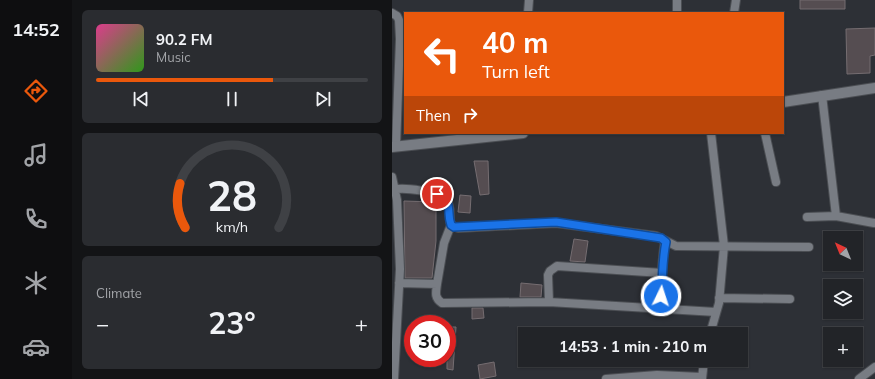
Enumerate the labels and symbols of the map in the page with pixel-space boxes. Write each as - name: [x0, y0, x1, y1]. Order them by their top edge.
- pin: [420, 177, 454, 211]
- north arrow: [823, 231, 863, 271]
- position arrow: [640, 275, 682, 317]
- speed limit sign: 30: [404, 315, 456, 367]

